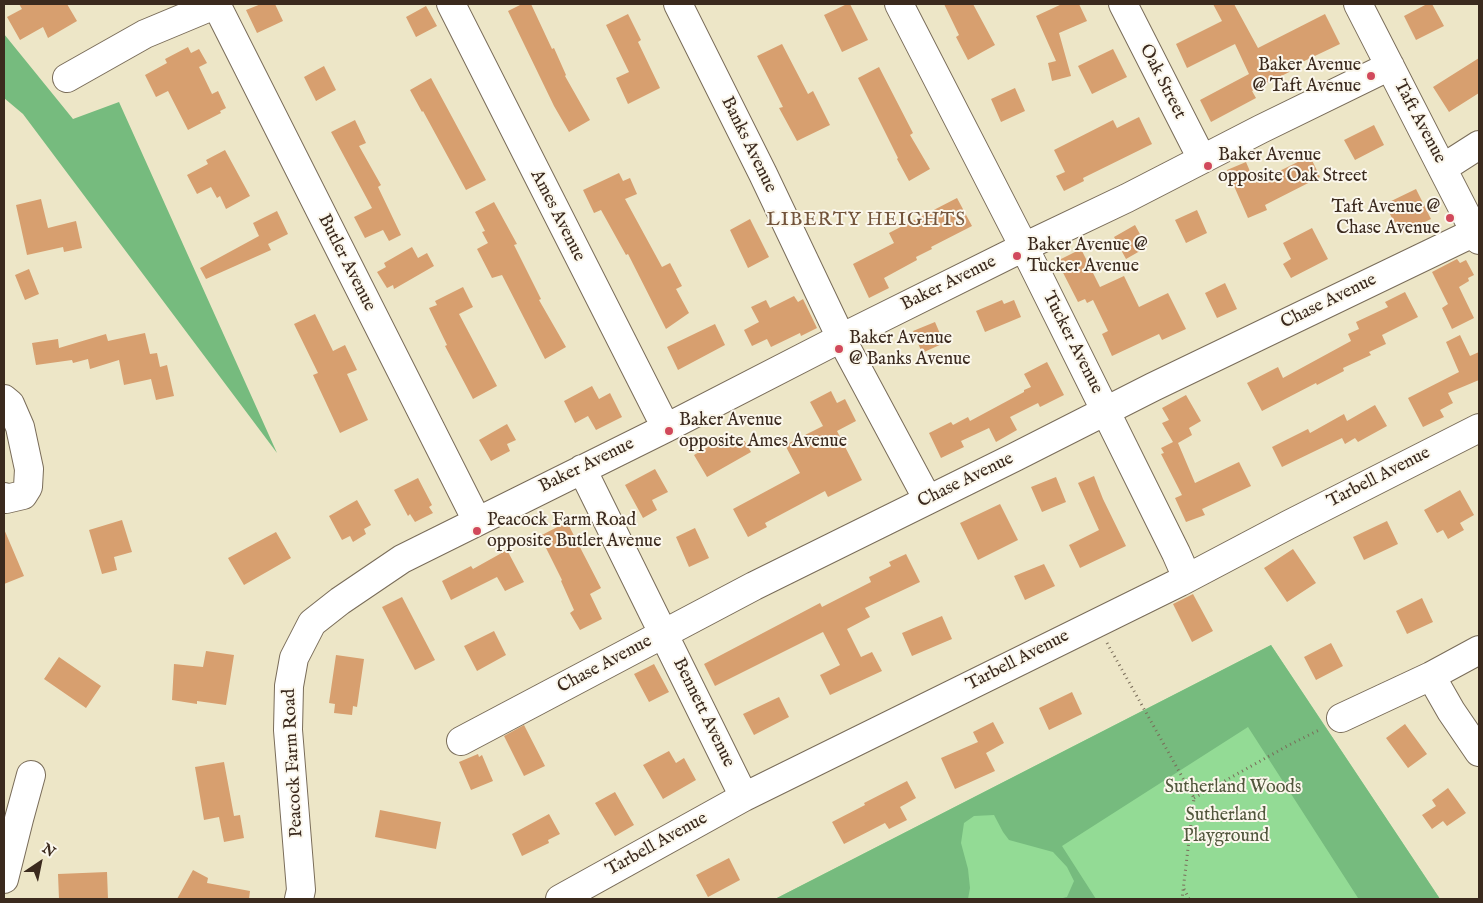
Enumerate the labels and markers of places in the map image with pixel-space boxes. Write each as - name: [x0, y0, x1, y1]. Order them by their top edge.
- place label: Baker Avenue @ Taft Avenue: [1252, 55, 1361, 98]
- marker: Baker Avenue @ Taft Avenue: [1365, 70, 1377, 82]
- place label: Baker Avenue opposite Oak Street: [1218, 145, 1367, 188]
- marker: Baker Avenue opposite Oak Street: [1202, 160, 1214, 172]
- place label: Taft Avenue @ Chase Avenue: [1331, 197, 1440, 240]
- marker: Taft Avenue @ Chase Avenue: [1444, 212, 1456, 224]
- place label: Baker Avenue @ Tucker Avenue: [1027, 235, 1147, 278]
- marker: Baker Avenue @ Tucker Avenue: [1011, 250, 1023, 262]
- place label: Baker Avenue @ Banks Avenue: [849, 328, 971, 370]
- marker: Baker Avenue @ Banks Avenue: [833, 343, 845, 355]
- place label: Baker Avenue opposite Ames Avenue: [679, 410, 847, 452]
- marker: Baker Avenue opposite Ames Avenue: [663, 425, 675, 437]
- place label: Peacock Farm Road opposite Butler Avenue: [487, 510, 661, 552]
- marker: Peacock Farm Road opposite Butler Avenue: [471, 525, 483, 537]

